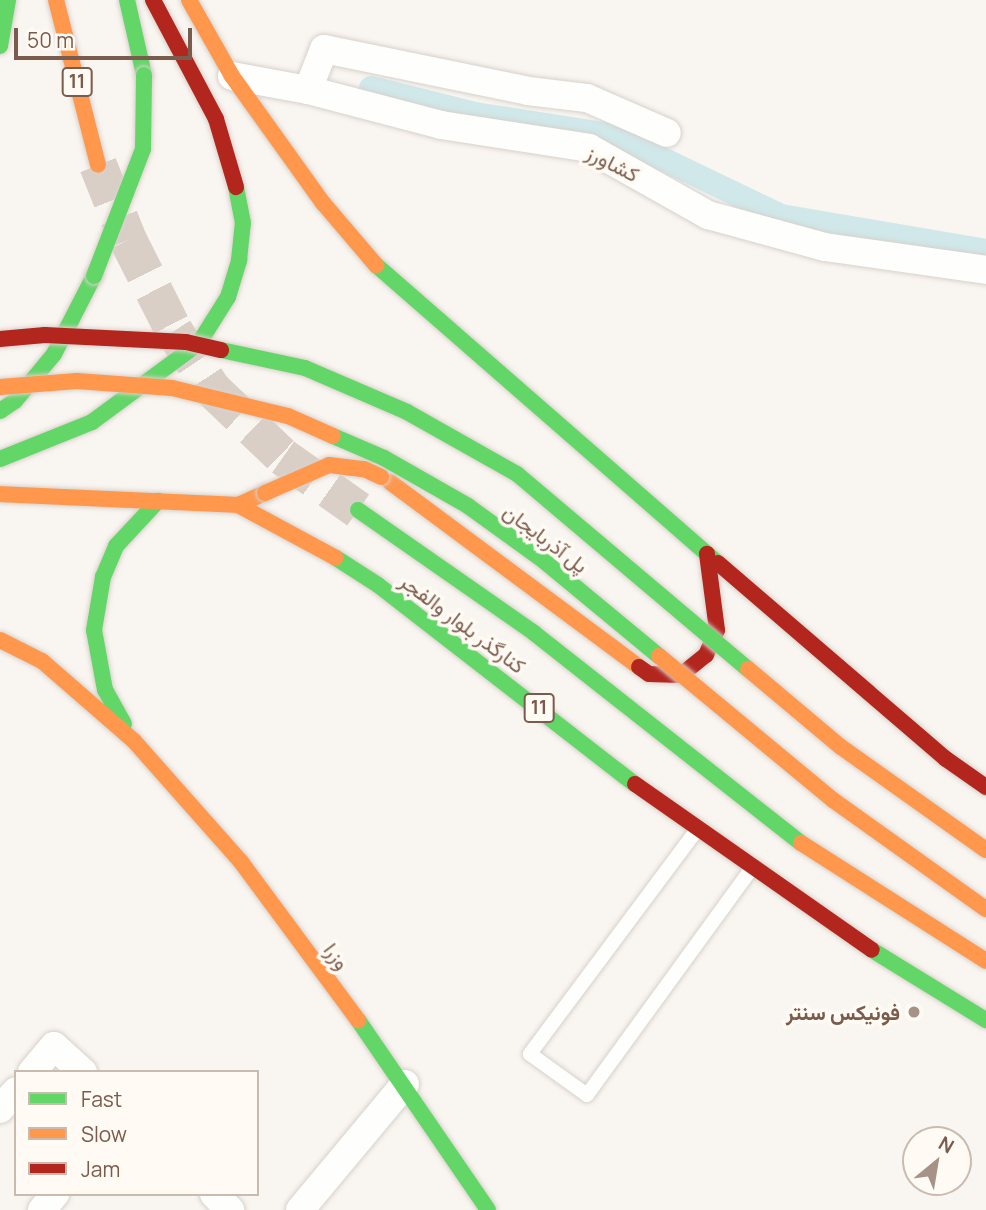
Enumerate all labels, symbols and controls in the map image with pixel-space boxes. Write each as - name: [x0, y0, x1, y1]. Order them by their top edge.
- scale bar: [18, 14, 196, 58]
- text: 50 m: [27, 26, 74, 54]
- road number: 11: [61, 66, 93, 97]
- street label: کشاورز: [582, 139, 644, 187]
- street label: پل آذربایجان: [499, 498, 593, 578]
- street label: کنارگذر بلوار والفجر: [395, 568, 531, 678]
- road number: 11: [523, 692, 555, 723]
- street label: وزرا: [319, 938, 355, 974]
- place label: فونیکس سنتر: [786, 999, 900, 1025]
- marker: فونیکس سنتر: [906, 1004, 922, 1020]
- legend: [14, 1070, 259, 1196]
- text: Fast: [81, 1085, 122, 1113]
- text: Slow: [81, 1120, 127, 1148]
- north arrow: [902, 1126, 972, 1196]
- text: N: [934, 1130, 959, 1159]
- text: Jam: [81, 1155, 120, 1183]

